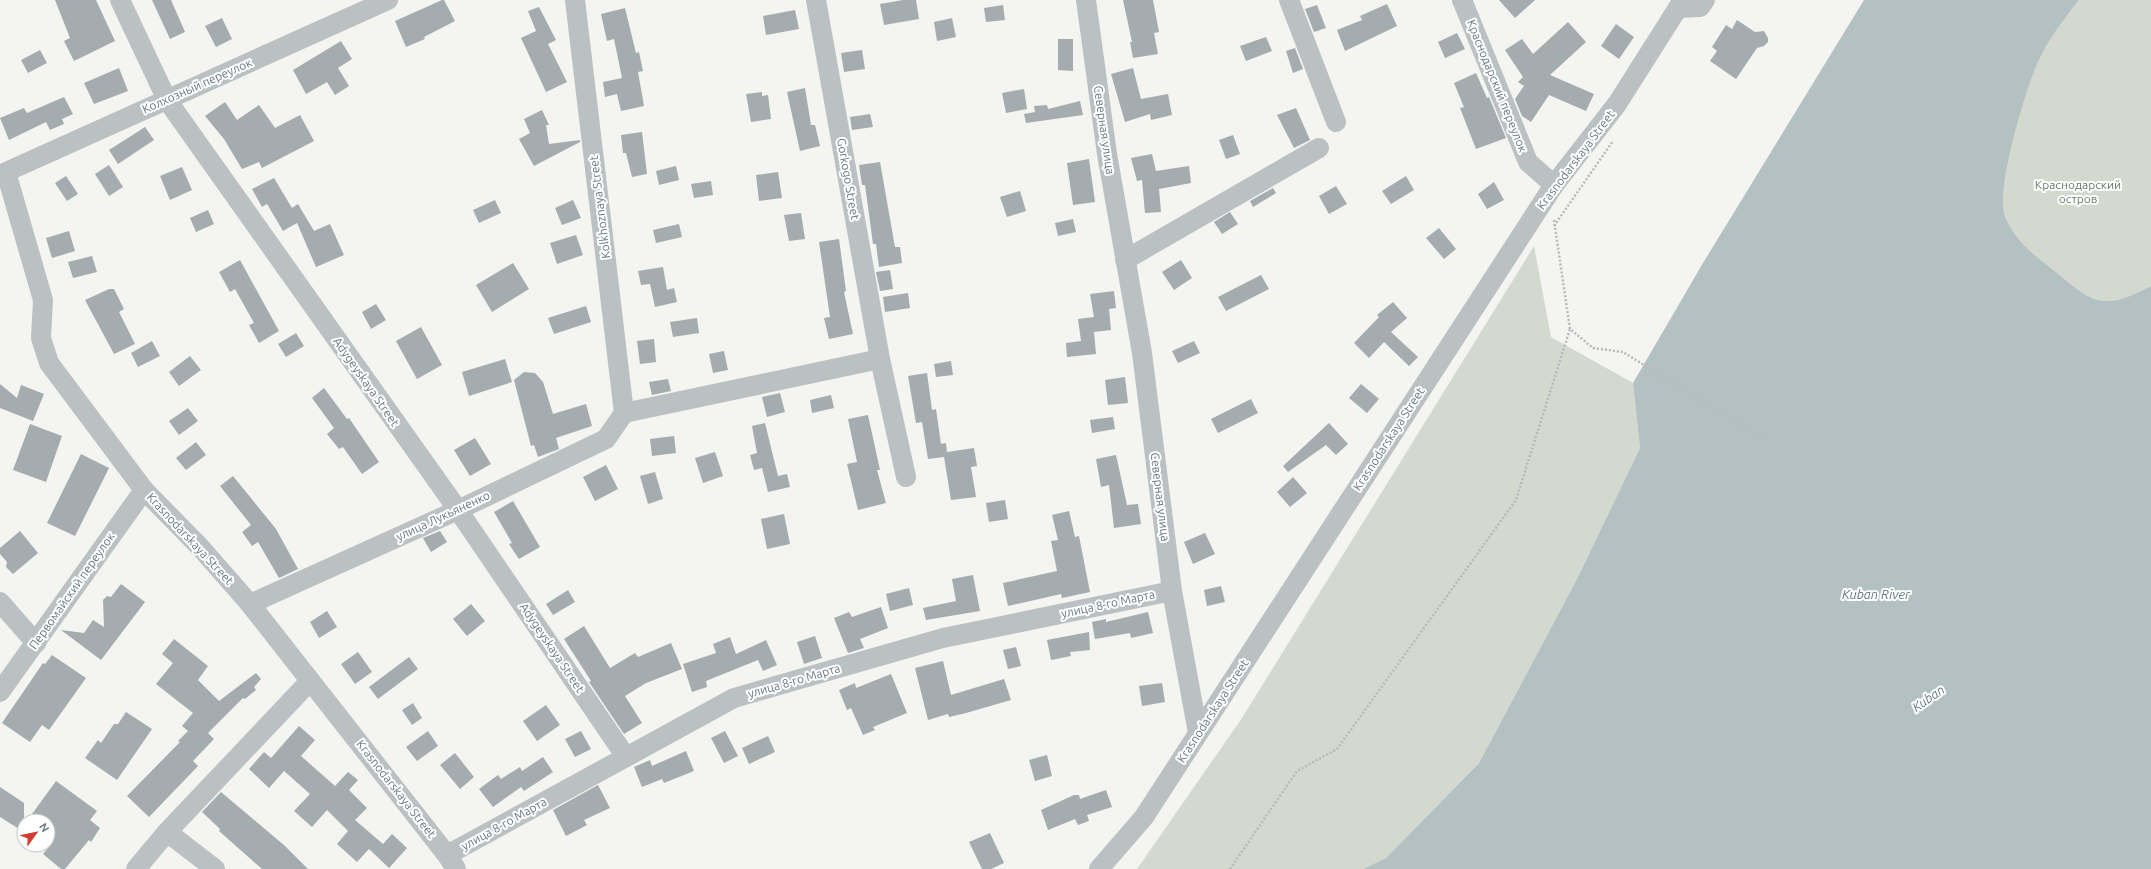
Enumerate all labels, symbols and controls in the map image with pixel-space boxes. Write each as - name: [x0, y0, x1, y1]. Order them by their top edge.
- street label: Краснодарский переулок: [1465, 18, 1530, 154]
- street label: Колхозный переулок: [140, 55, 254, 116]
- street label: Северная улица: [1092, 85, 1117, 175]
- street label: Krasnodarskaya Street: [1534, 107, 1617, 212]
- street label: Gorkogo Street: [835, 137, 862, 221]
- street label: Kolkhoznaya Street: [587, 154, 612, 259]
- park label: Краснодарский остров: [2035, 178, 2121, 205]
- street label: Adygeyskaya Street: [331, 335, 402, 429]
- street label: Krasnodarskaya Street: [1350, 384, 1427, 493]
- street label: Северная улица: [1149, 452, 1172, 542]
- street label: улица Лукьяненко: [394, 488, 492, 543]
- street label: Krasnodarskaya Street: [145, 490, 236, 587]
- street label: Первомайский переулок: [26, 530, 117, 651]
- street label: улица 8-го Марта: [1060, 587, 1156, 620]
- water label: Kuban River: [1842, 587, 1911, 601]
- street label: Adygeyskaya Street: [518, 600, 587, 695]
- street label: Krasnodarskaya Street: [1174, 656, 1251, 765]
- street label: улица 8-го Марта: [746, 661, 842, 700]
- water label: Kuban: [1909, 682, 1947, 714]
- street label: Krasnodarskaya Street: [354, 737, 439, 840]
- street label: улица 8-го Марта: [459, 795, 549, 852]
- north arrow: [16, 813, 56, 853]
- text: N: [37, 821, 52, 834]

